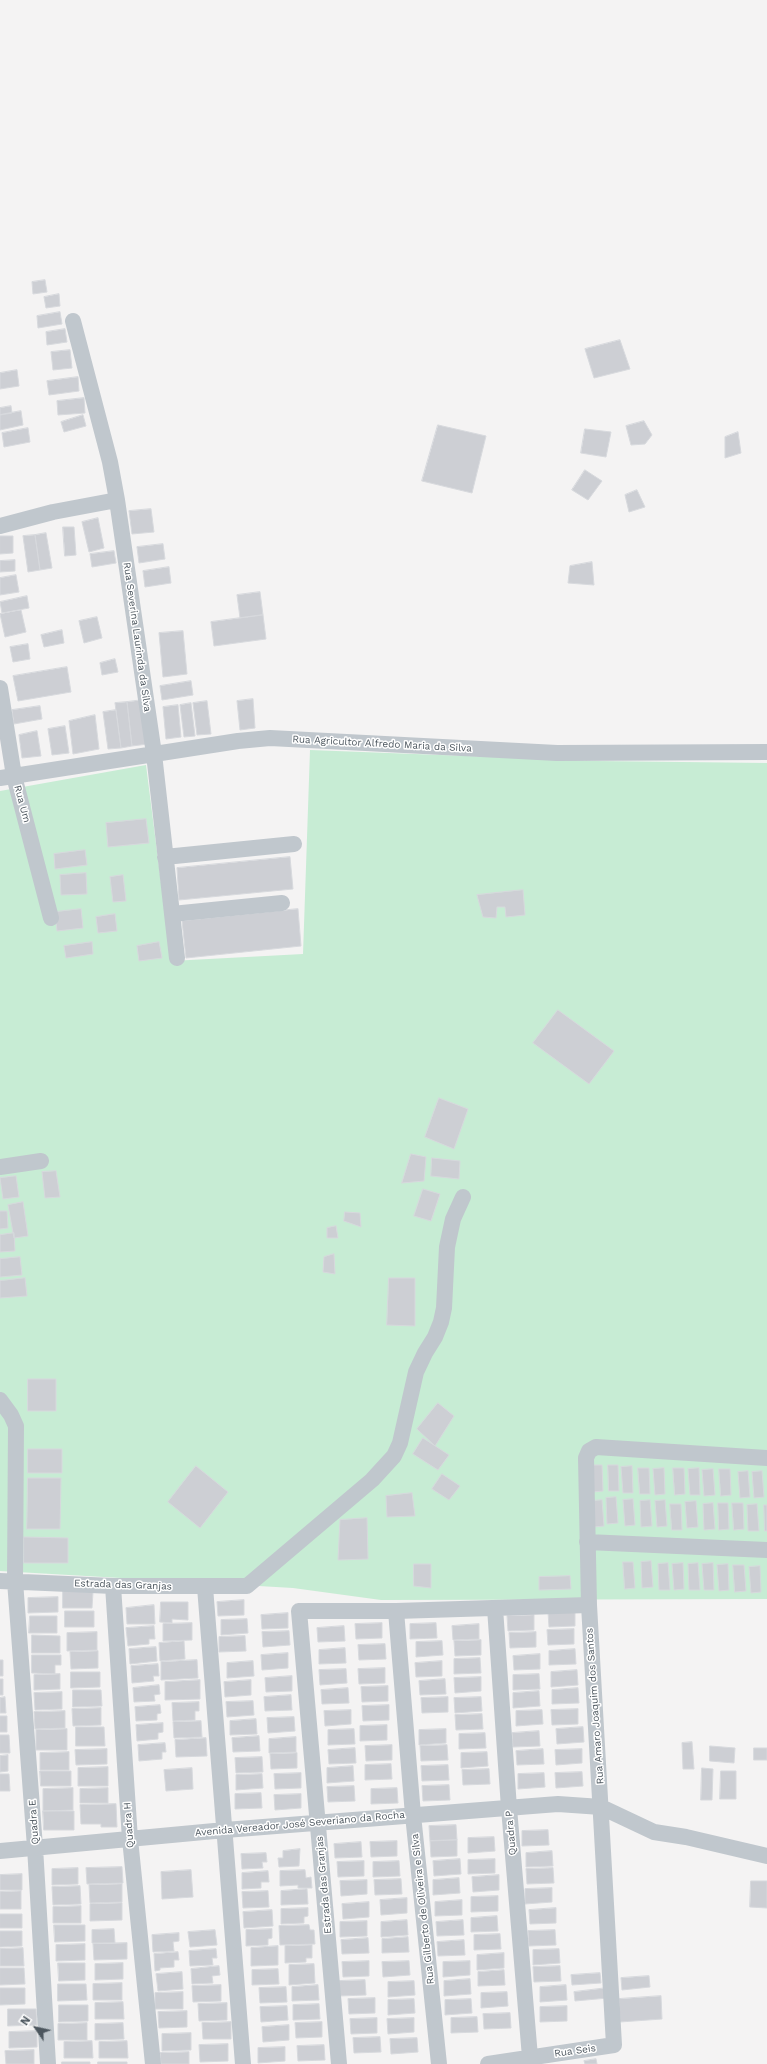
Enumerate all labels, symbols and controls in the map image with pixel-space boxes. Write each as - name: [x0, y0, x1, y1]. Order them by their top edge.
- street label: Rua Severina Laurinda da Silva: [121, 561, 153, 713]
- street label: Rua Agricultor Alfredo Maria da Silva: [292, 733, 472, 755]
- street label: Rua Um: [11, 784, 33, 824]
- street label: Estrada das Granjas: [74, 1577, 172, 1593]
- street label: Rua Amaro Joaquim dos Santos: [584, 1627, 606, 1785]
- street label: Quadra E: [26, 1799, 42, 1845]
- street label: Quadra H: [121, 1802, 137, 1848]
- street label: Avenida Vereador José Severiano da Rocha: [195, 1809, 405, 1839]
- street label: Quadra P: [503, 1810, 519, 1856]
- street label: Rua Gilberto de Oliveira e Silva: [409, 1833, 437, 1985]
- street label: Estrada das Granjas: [314, 1836, 334, 1934]
- north arrow: [16, 2008, 56, 2048]
- text: N: [18, 2014, 33, 2028]
- street label: Rua Seis: [553, 2042, 597, 2060]

